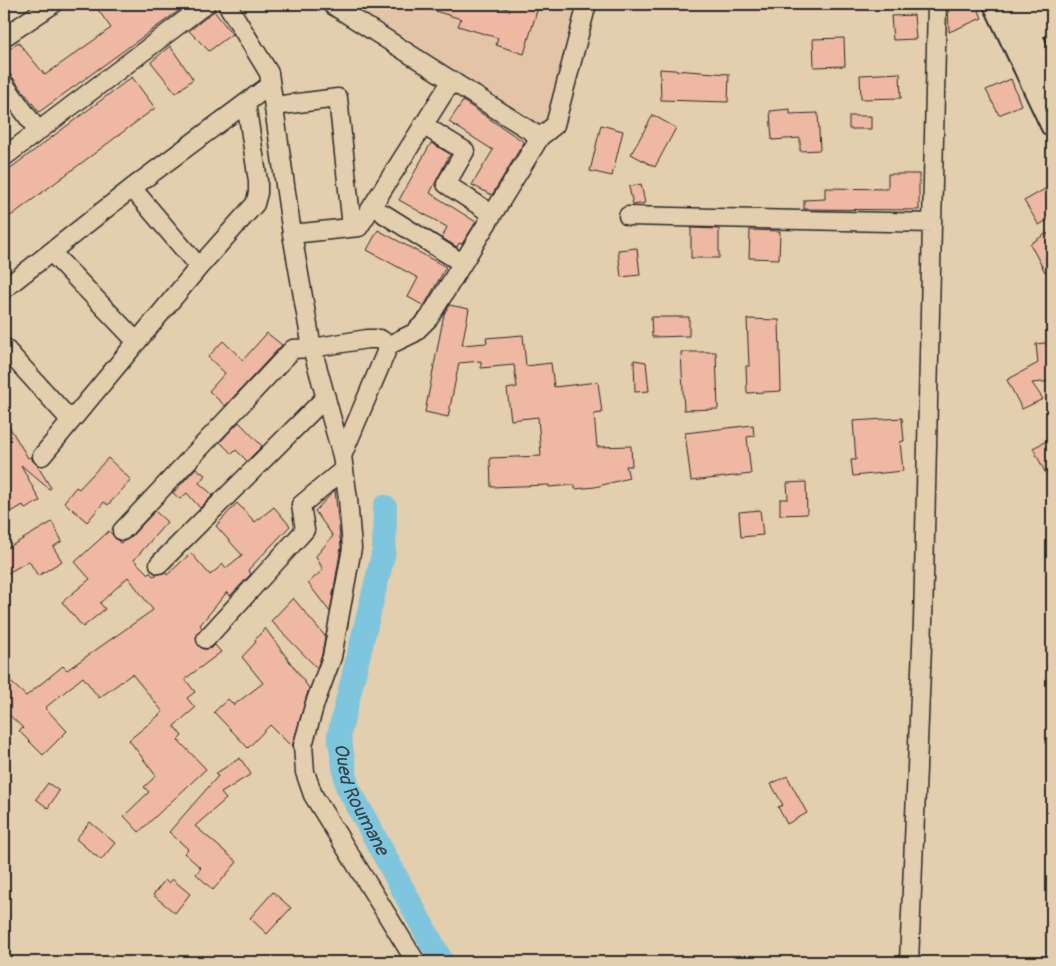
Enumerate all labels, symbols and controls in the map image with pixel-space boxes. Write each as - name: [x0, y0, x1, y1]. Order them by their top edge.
- water label: Oued Roumane: [328, 742, 395, 861]

